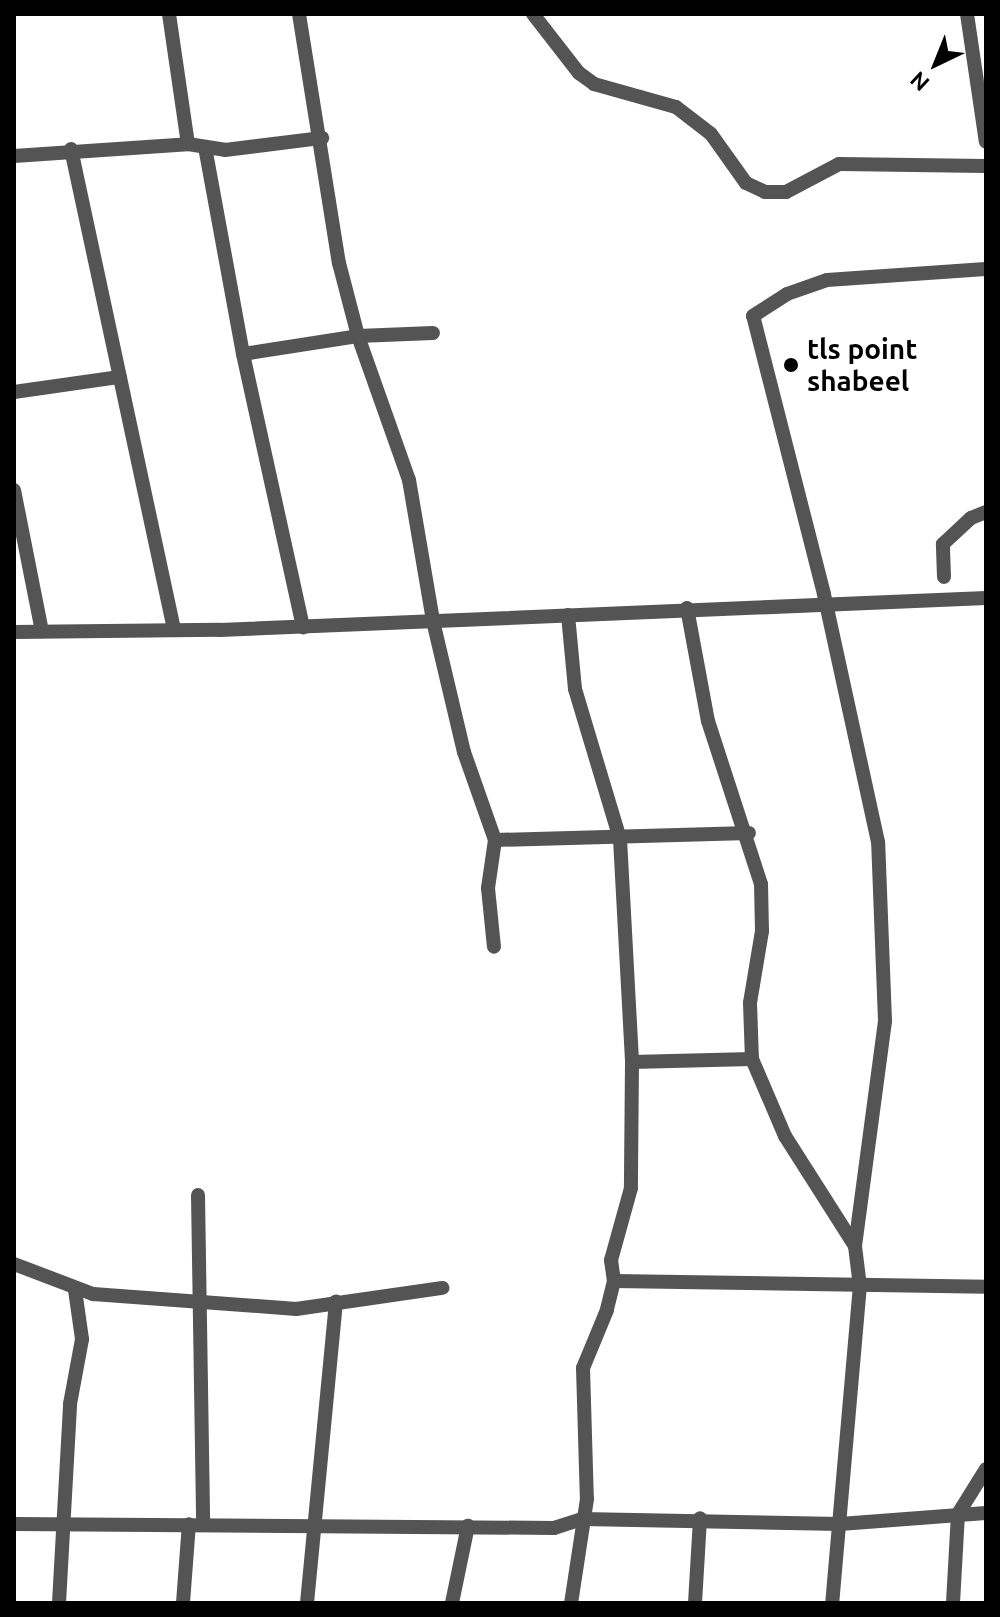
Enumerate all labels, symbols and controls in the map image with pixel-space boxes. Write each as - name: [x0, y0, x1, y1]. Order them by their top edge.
- north arrow: [896, 24, 976, 104]
- text: N: [905, 67, 934, 97]
- place label: tls point shabeel: [807, 332, 917, 398]
- marker: tls point shabeel: [782, 356, 800, 374]

